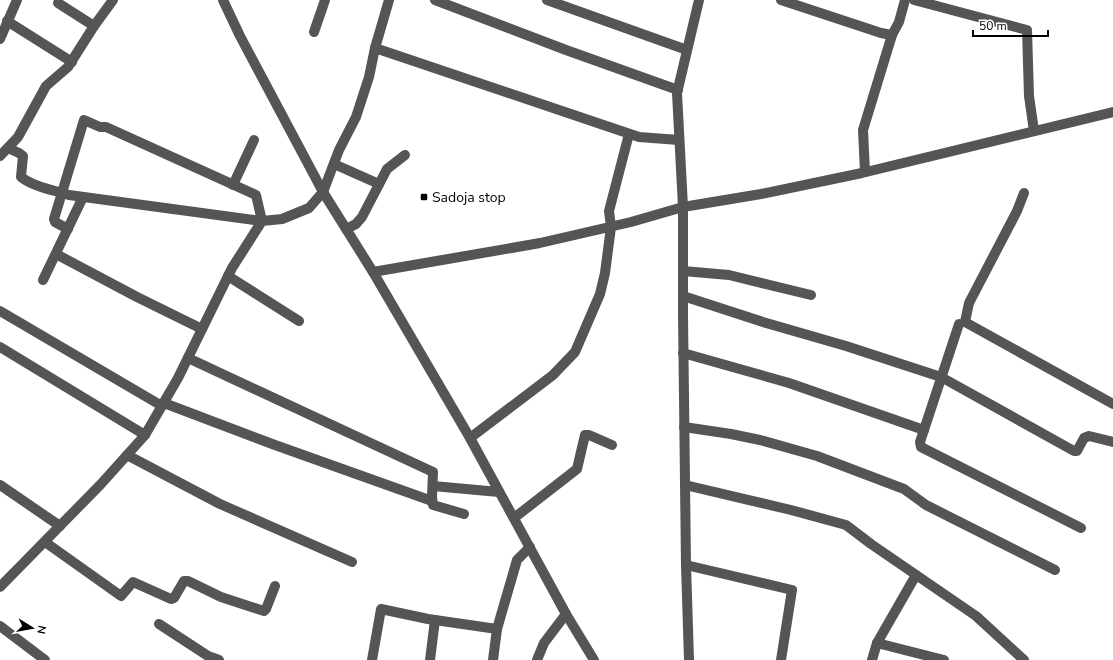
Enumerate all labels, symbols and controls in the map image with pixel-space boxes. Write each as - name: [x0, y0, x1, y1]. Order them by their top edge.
- scale bar: [973, 12, 1048, 38]
- text: 50 m: [979, 18, 1007, 34]
- place label: Sadoja stop: [432, 188, 506, 207]
- marker: Sadoja stop: [419, 192, 429, 202]
- north arrow: [12, 608, 52, 648]
- text: N: [33, 624, 49, 635]

